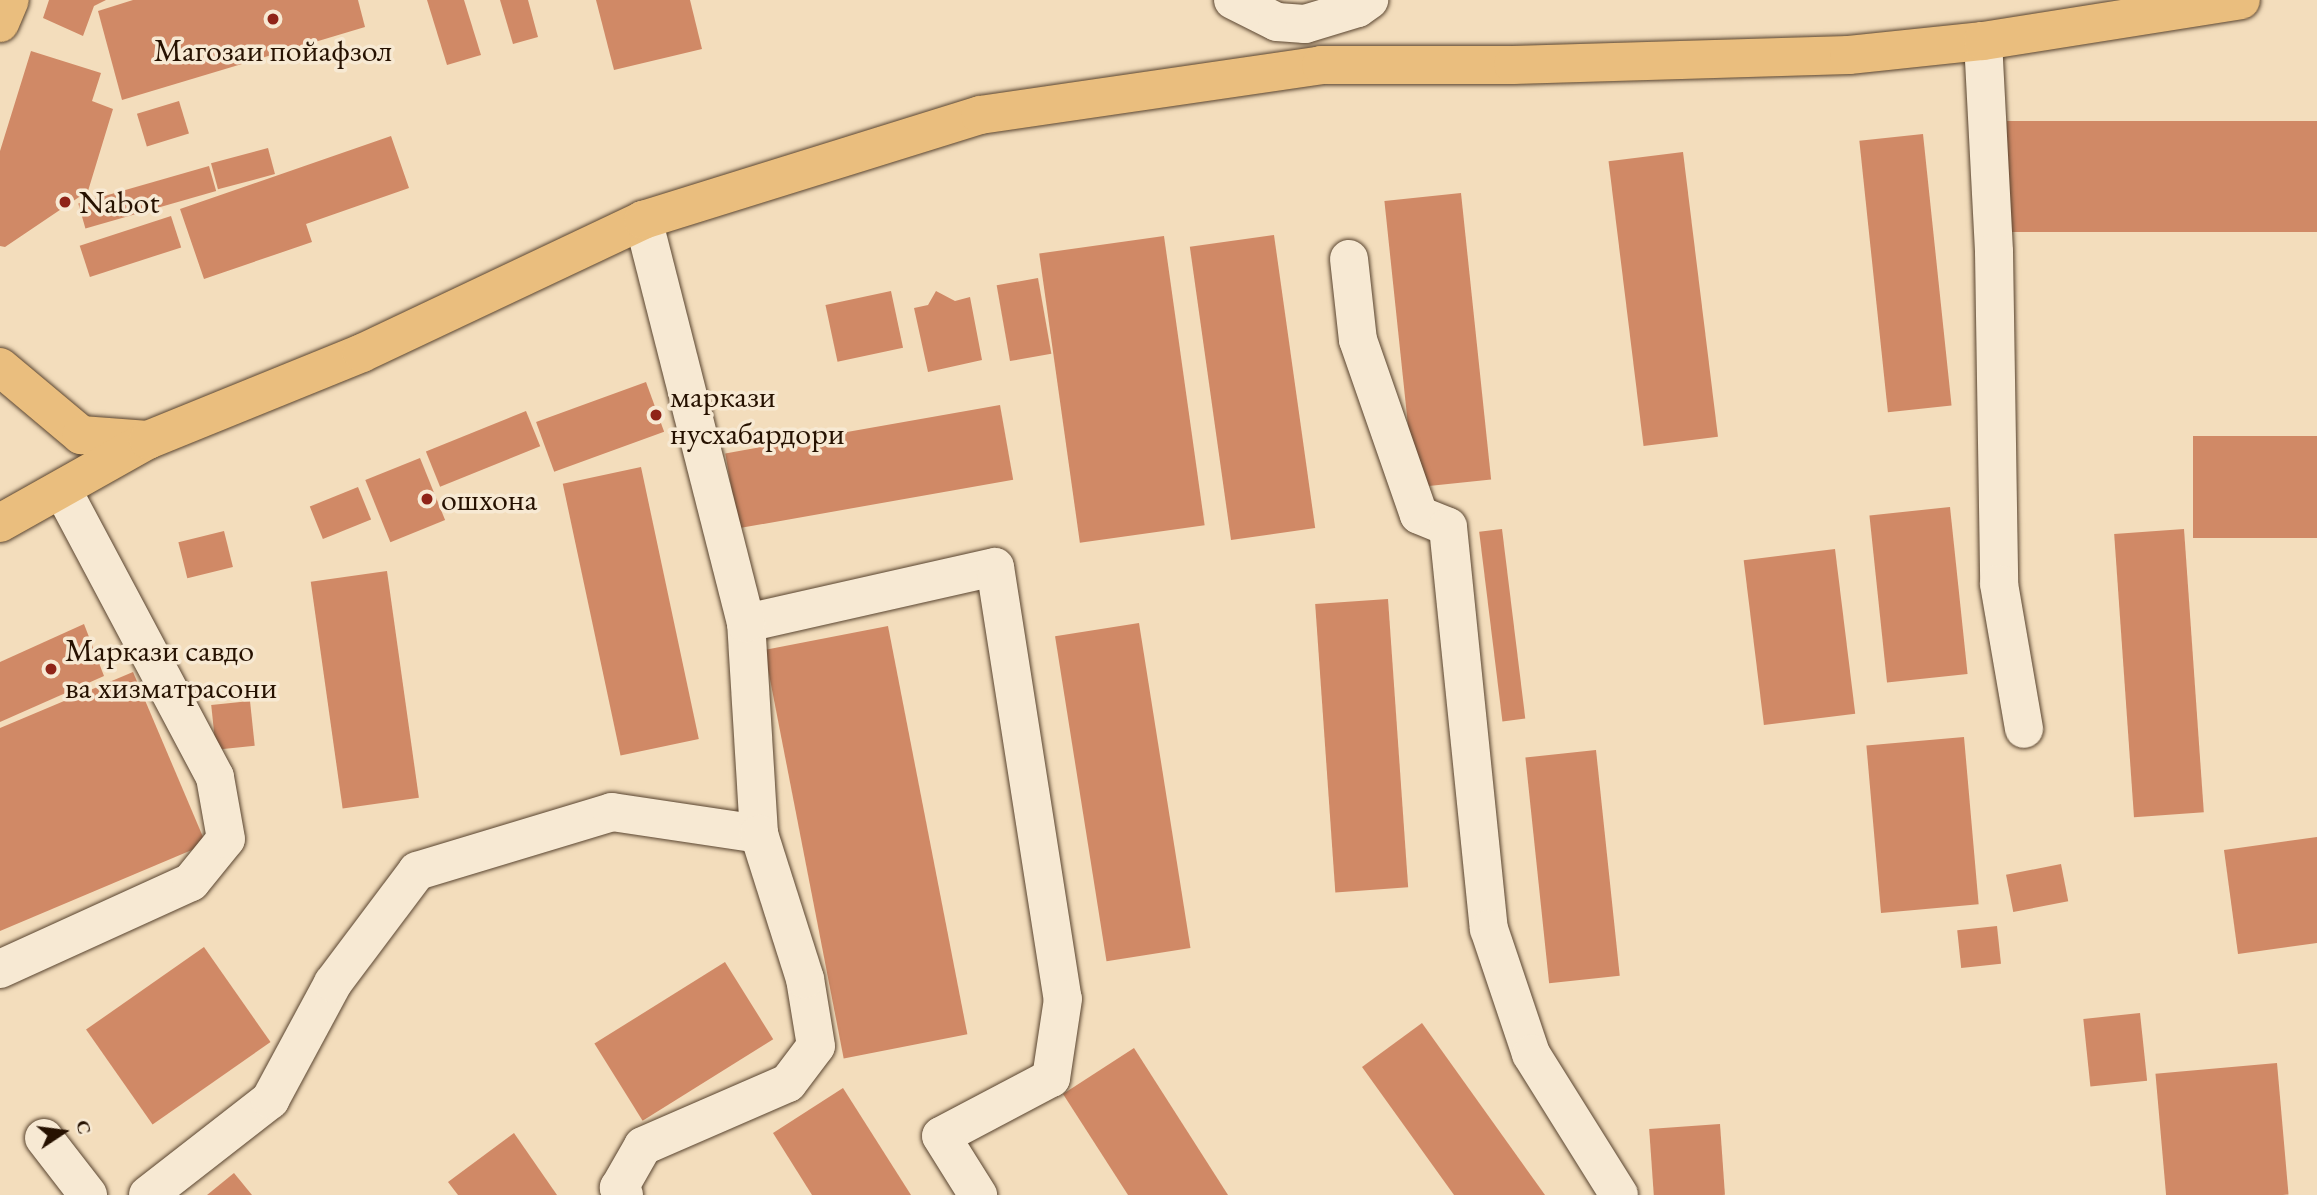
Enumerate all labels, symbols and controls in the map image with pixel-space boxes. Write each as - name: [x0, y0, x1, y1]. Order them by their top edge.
- marker: Магозаи пойафзол: [265, 11, 281, 27]
- place label: Магозаи пойафзол: [154, 31, 392, 69]
- place label: Nabot: [79, 183, 159, 221]
- marker: Nabot: [57, 194, 73, 210]
- place label: маркази нусхабардори: [670, 378, 845, 453]
- marker: маркази нусхабардори: [648, 407, 664, 423]
- place label: ошхона: [441, 480, 537, 518]
- marker: ошхона: [419, 491, 435, 507]
- place label: Маркази савдо ва хизматрасони: [65, 632, 277, 707]
- marker: Маркази савдо ва хизматрасони: [43, 661, 59, 677]
- north arrow: [28, 1097, 98, 1167]
- text: С: [70, 1118, 98, 1137]

